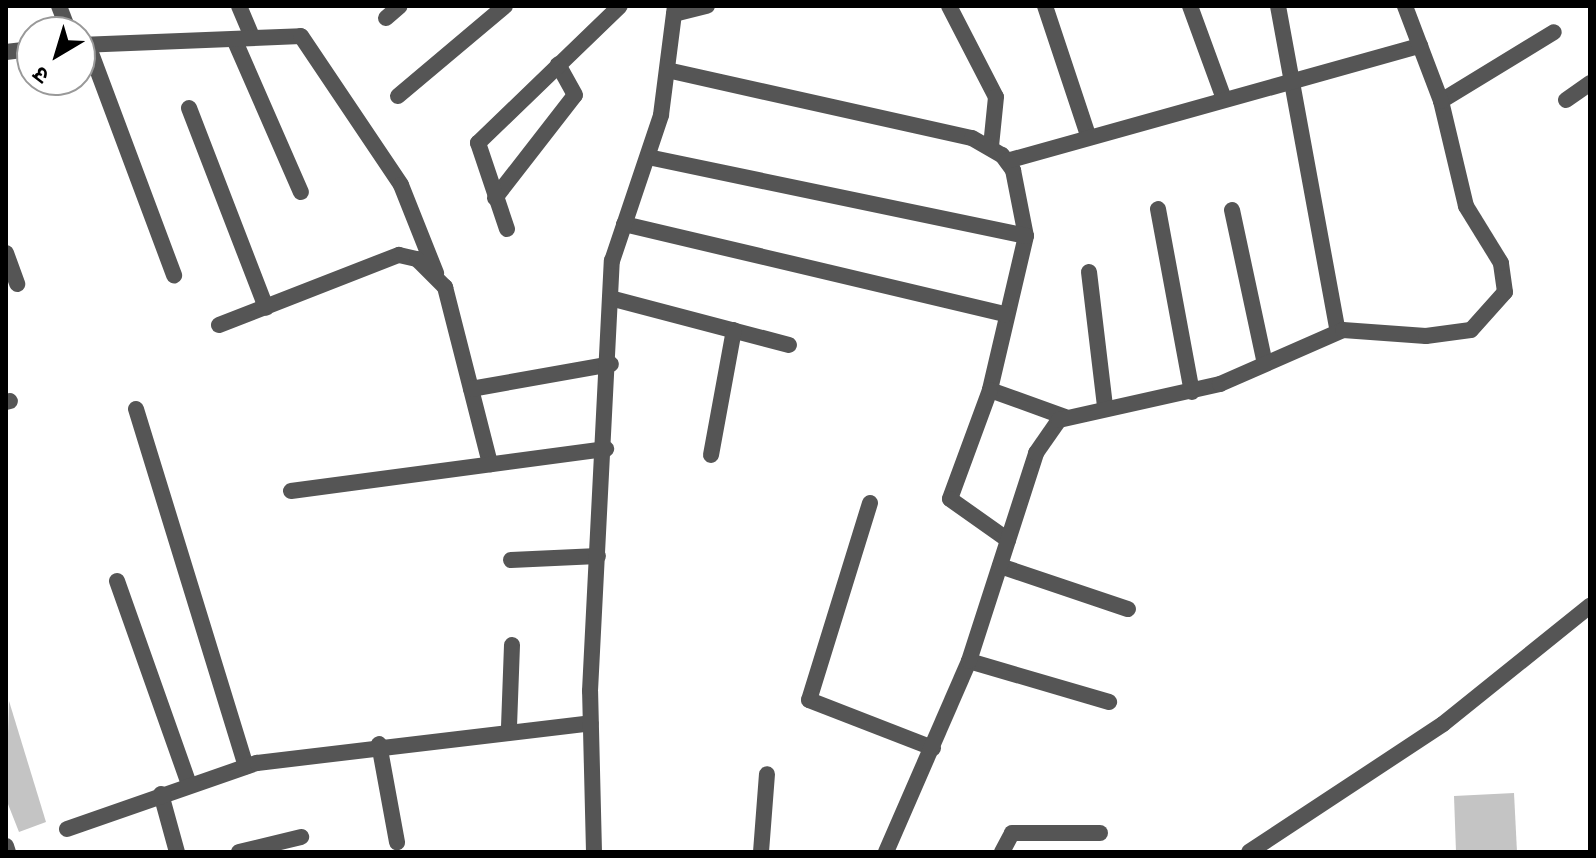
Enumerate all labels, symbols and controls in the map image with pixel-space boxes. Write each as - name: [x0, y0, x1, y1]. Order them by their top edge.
- north arrow: [16, 16, 96, 96]
- text: उ: [29, 59, 56, 88]

